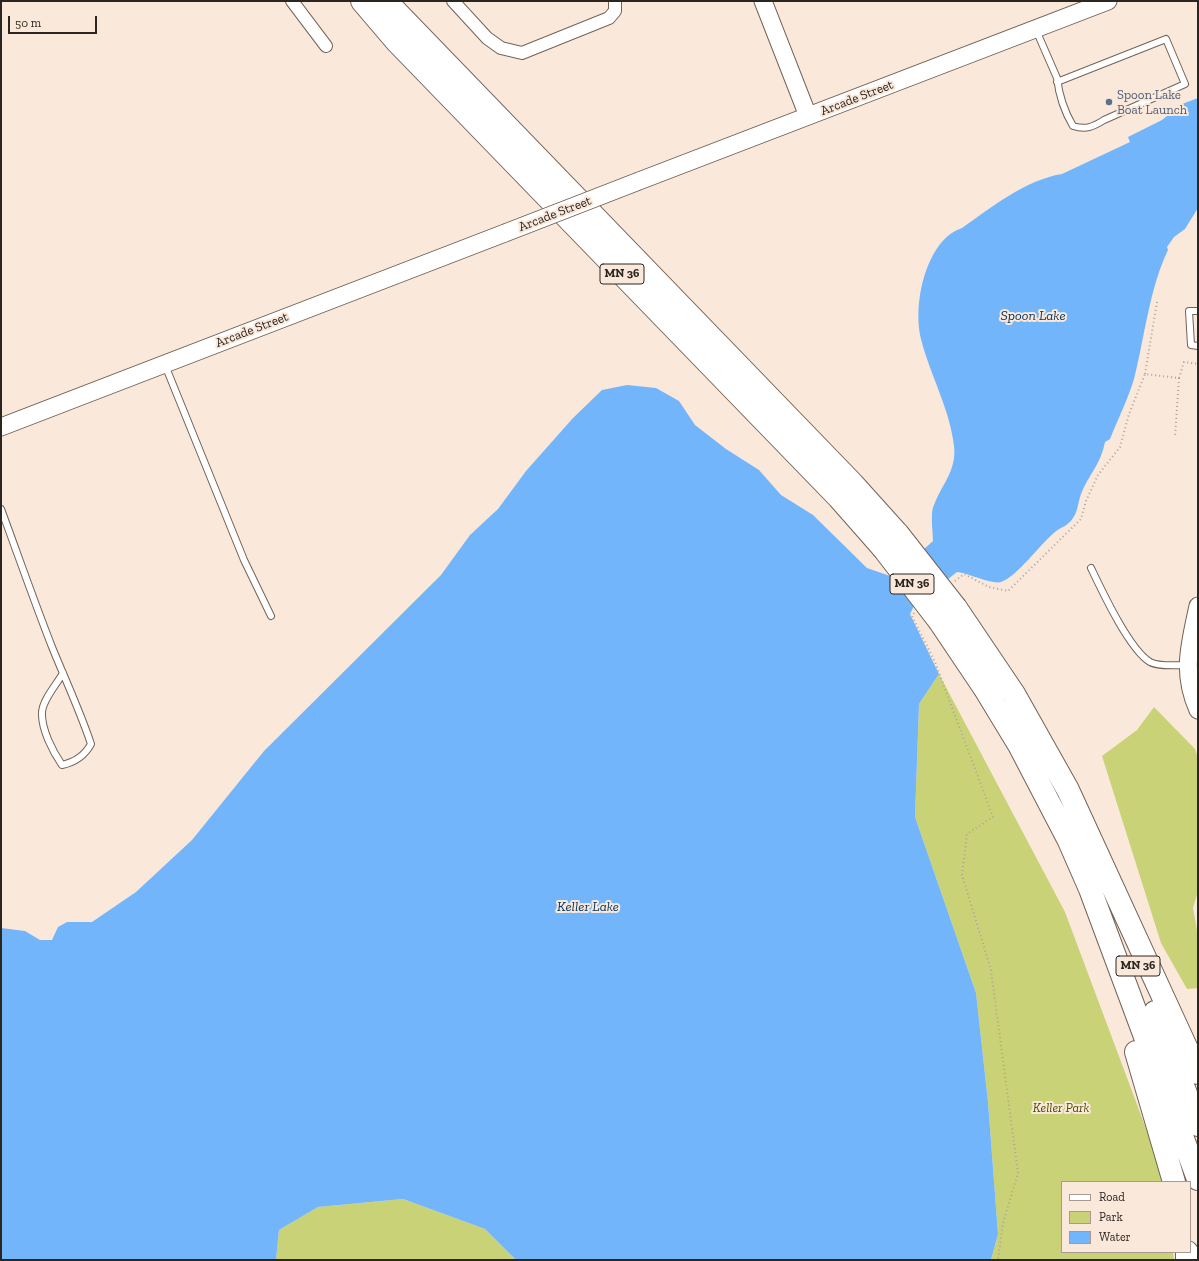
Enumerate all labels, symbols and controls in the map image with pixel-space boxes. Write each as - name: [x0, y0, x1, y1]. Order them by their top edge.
- scale bar: [10, 8, 99, 34]
- text: 50 m: [15, 16, 41, 30]
- street label: Arcade Street: [818, 77, 896, 119]
- place label: Spoon Lake Boat Launch: [1117, 87, 1187, 118]
- marker: Spoon Lake Boat Launch: [1104, 97, 1114, 107]
- street label: Arcade Street: [516, 193, 594, 235]
- road number: MN 36: [600, 264, 644, 284]
- water label: Spoon Lake: [1000, 308, 1066, 324]
- street label: Arcade Street: [213, 309, 291, 351]
- road number: MN 36: [890, 574, 934, 594]
- water label: Keller Lake: [557, 899, 619, 915]
- road number: MN 36: [1116, 956, 1160, 976]
- park label: Keller Park: [1033, 1100, 1089, 1116]
- legend: [1061, 1181, 1191, 1253]
- text: Road: [1099, 1190, 1125, 1204]
- text: Park: [1099, 1210, 1123, 1224]
- text: Water: [1099, 1230, 1131, 1244]

